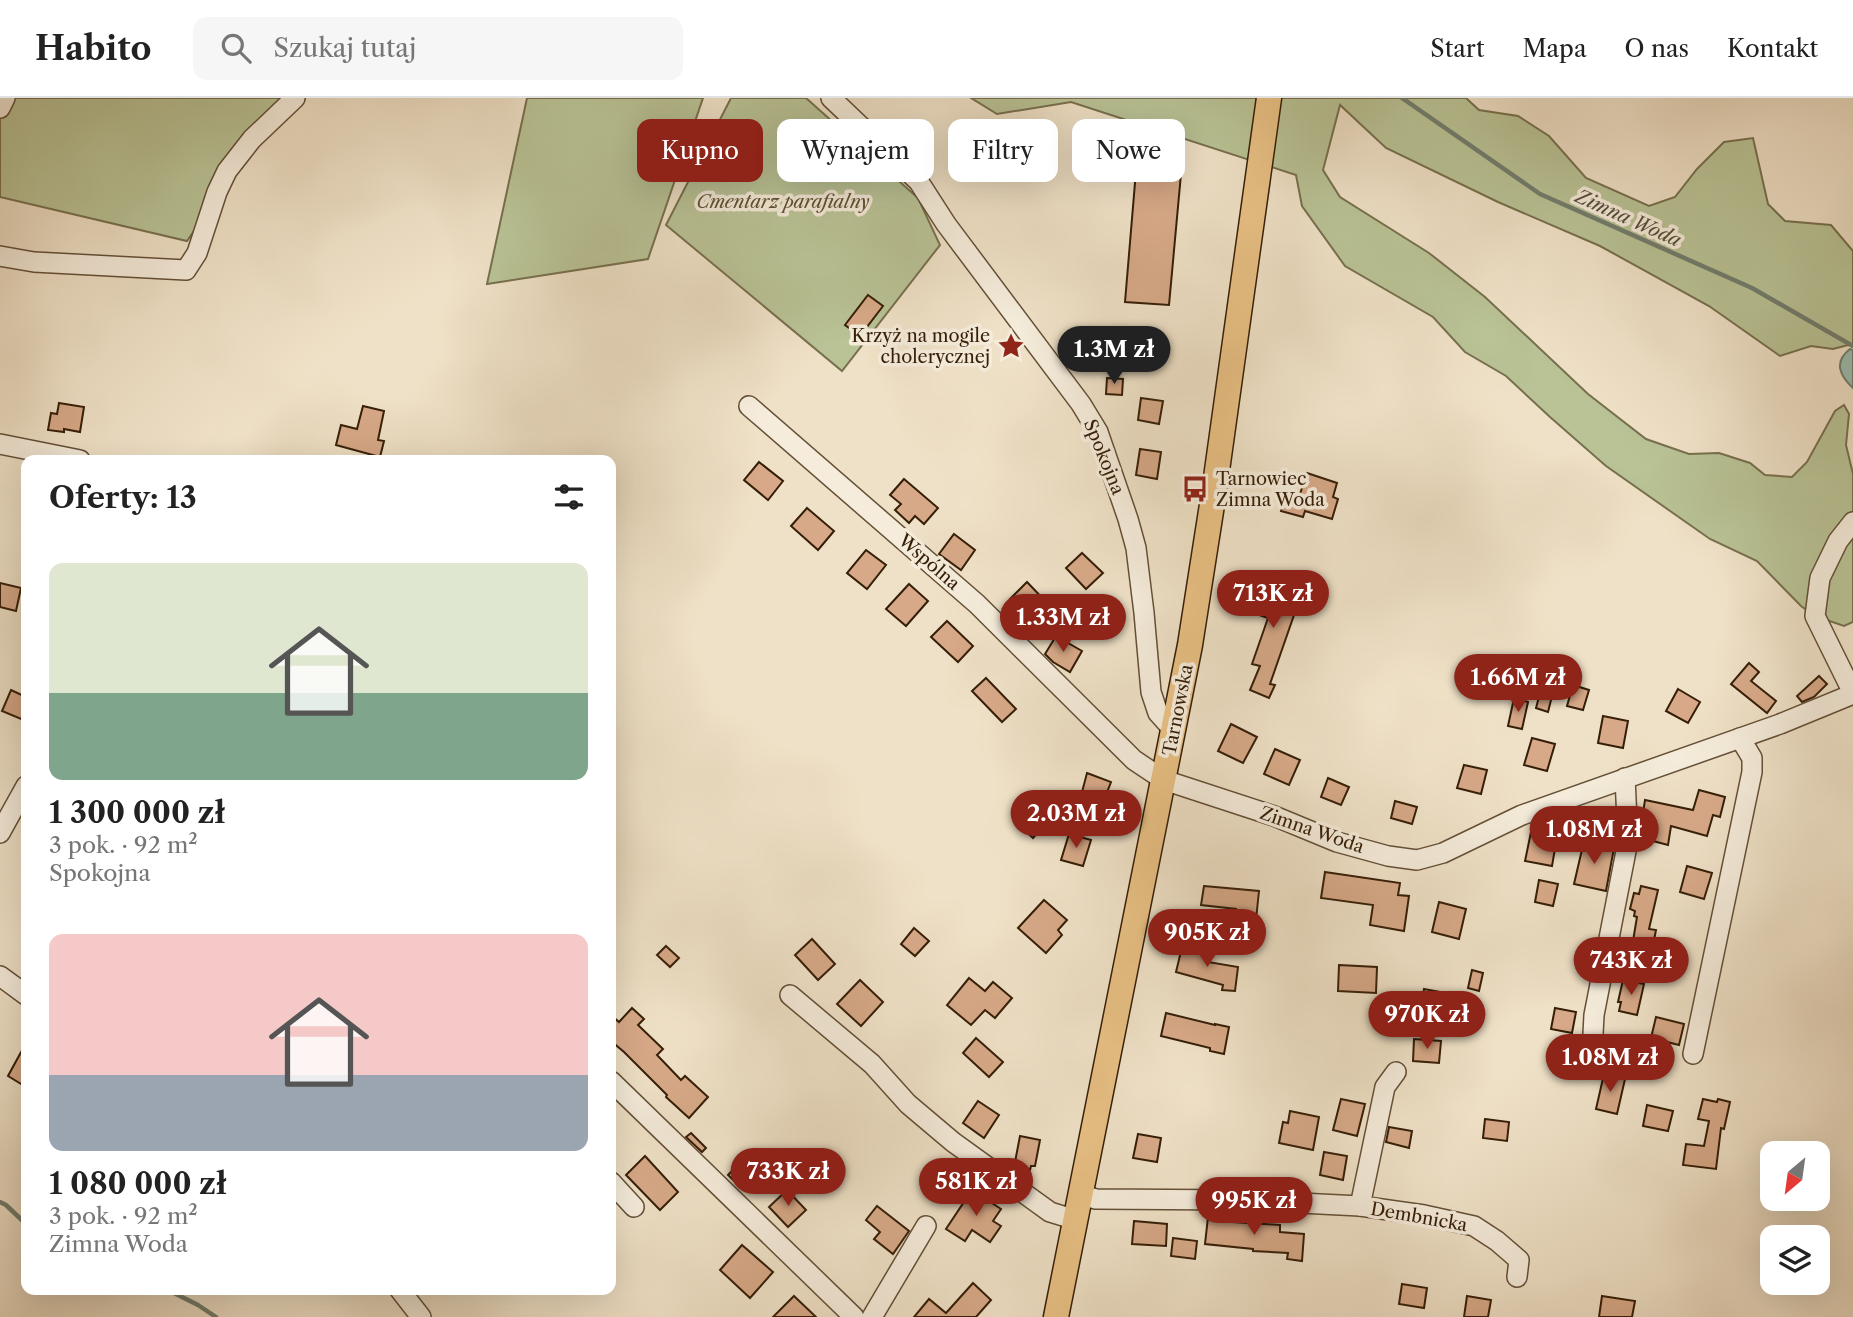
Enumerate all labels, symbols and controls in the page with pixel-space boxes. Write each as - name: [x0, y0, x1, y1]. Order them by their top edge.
- search box: [193, 17, 683, 80]
- text: Habito: [35, 28, 151, 69]
- icon: search: [217, 29, 255, 67]
- text: Szukaj tutaj: [273, 32, 416, 64]
- text: Start: [1430, 34, 1484, 63]
- text: Mapa: [1522, 34, 1587, 63]
- text: O nas: [1625, 34, 1689, 63]
- text: Kontakt: [1727, 34, 1818, 63]
- chip: Kupno: [637, 119, 763, 182]
- chip: Wynajem: [777, 119, 934, 182]
- chip: Filtry: [948, 119, 1058, 182]
- chip: Nowe: [1072, 119, 1185, 182]
- water label: Zimna Woda: [1571, 184, 1685, 252]
- park label: Cmentarz parafialny: [696, 191, 870, 213]
- place label: Krzyż na mogile cholerycznej: [851, 325, 990, 368]
- pin: 1.3M zł: [1049, 327, 1179, 386]
- place icon: Krzyż na mogile cholerycznej: [996, 331, 1026, 361]
- text: 1.3M zł: [1073, 335, 1155, 363]
- street label: Spokojna: [1079, 416, 1129, 498]
- place label: Tarnowiec Zimna Woda: [1216, 468, 1325, 511]
- bus stop icon: Tarnowiec Zimna Woda: [1180, 474, 1210, 504]
- icon: filters: [550, 478, 588, 516]
- text: Oferty: 13: [49, 479, 197, 516]
- street label: Wspólna: [893, 529, 965, 595]
- pin: 713K zł: [1208, 570, 1338, 630]
- text: 713K zł: [1233, 579, 1313, 607]
- pin: 1.33M zł: [991, 594, 1135, 654]
- text: 1.33M zł: [1016, 603, 1110, 631]
- icon: home: [256, 608, 382, 734]
- pin: 1.66M zł: [1446, 654, 1590, 714]
- street label: Tarnowska: [1158, 662, 1198, 758]
- text: 1.66M zł: [1470, 663, 1566, 691]
- pin: 2.03M zł: [1004, 790, 1148, 850]
- text: 1 300 000 zł: [49, 794, 225, 831]
- text: 2.03M zł: [1027, 799, 1125, 827]
- street label: Zimna Woda: [1257, 802, 1367, 858]
- pin: 1.08M zł: [1522, 806, 1666, 866]
- text: 1.08M zł: [1546, 815, 1642, 843]
- text: 3 pok. · 92 m²: [49, 831, 198, 859]
- text: Spokojna: [49, 859, 151, 887]
- pin: 905K zł: [1142, 910, 1272, 969]
- text: 905K zł: [1164, 918, 1250, 946]
- pin: 743K zł: [1566, 937, 1696, 997]
- text: 743K zł: [1590, 946, 1672, 974]
- icon: home: [256, 979, 382, 1105]
- pin: 970K zł: [1362, 992, 1492, 1051]
- text: 970K zł: [1384, 1000, 1470, 1028]
- pin: 1.08M zł: [1538, 1034, 1682, 1094]
- text: 1.08M zł: [1562, 1043, 1658, 1071]
- north arrow: [1760, 1141, 1830, 1211]
- map controls: [1760, 1141, 1830, 1295]
- pin: 733K zł: [723, 1148, 853, 1208]
- text: 733K zł: [747, 1157, 829, 1185]
- pin: 581K zł: [911, 1158, 1041, 1218]
- text: 1 080 000 zł: [49, 1165, 227, 1202]
- text: 581K zł: [935, 1167, 1017, 1195]
- pin: 995K zł: [1189, 1178, 1319, 1237]
- text: 995K zł: [1212, 1186, 1296, 1214]
- street label: Dembnicka: [1369, 1198, 1470, 1236]
- text: 3 pok. · 92 m²: [49, 1202, 198, 1230]
- button: layers: [1760, 1225, 1830, 1295]
- text: Zimna Woda: [49, 1230, 188, 1258]

